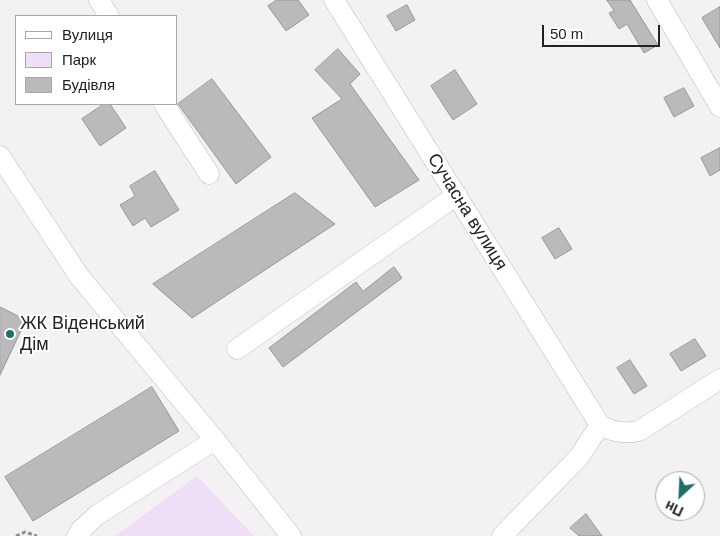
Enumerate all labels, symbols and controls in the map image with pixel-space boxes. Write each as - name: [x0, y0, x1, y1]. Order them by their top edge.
- legend: [15, 15, 178, 105]
- scale bar: [545, 15, 662, 47]
- text: 50 m: [550, 25, 583, 42]
- text: Вулиця: [62, 26, 113, 43]
- text: Парк: [62, 51, 96, 68]
- text: Будівля: [62, 76, 115, 93]
- street label: Сучасна вулиця: [422, 150, 512, 274]
- place label: ЖК Віденський Дім: [20, 313, 145, 356]
- marker: ЖК Віденський Дім: [4, 328, 16, 340]
- north arrow: [655, 471, 705, 521]
- text: Пн: [662, 498, 686, 520]

